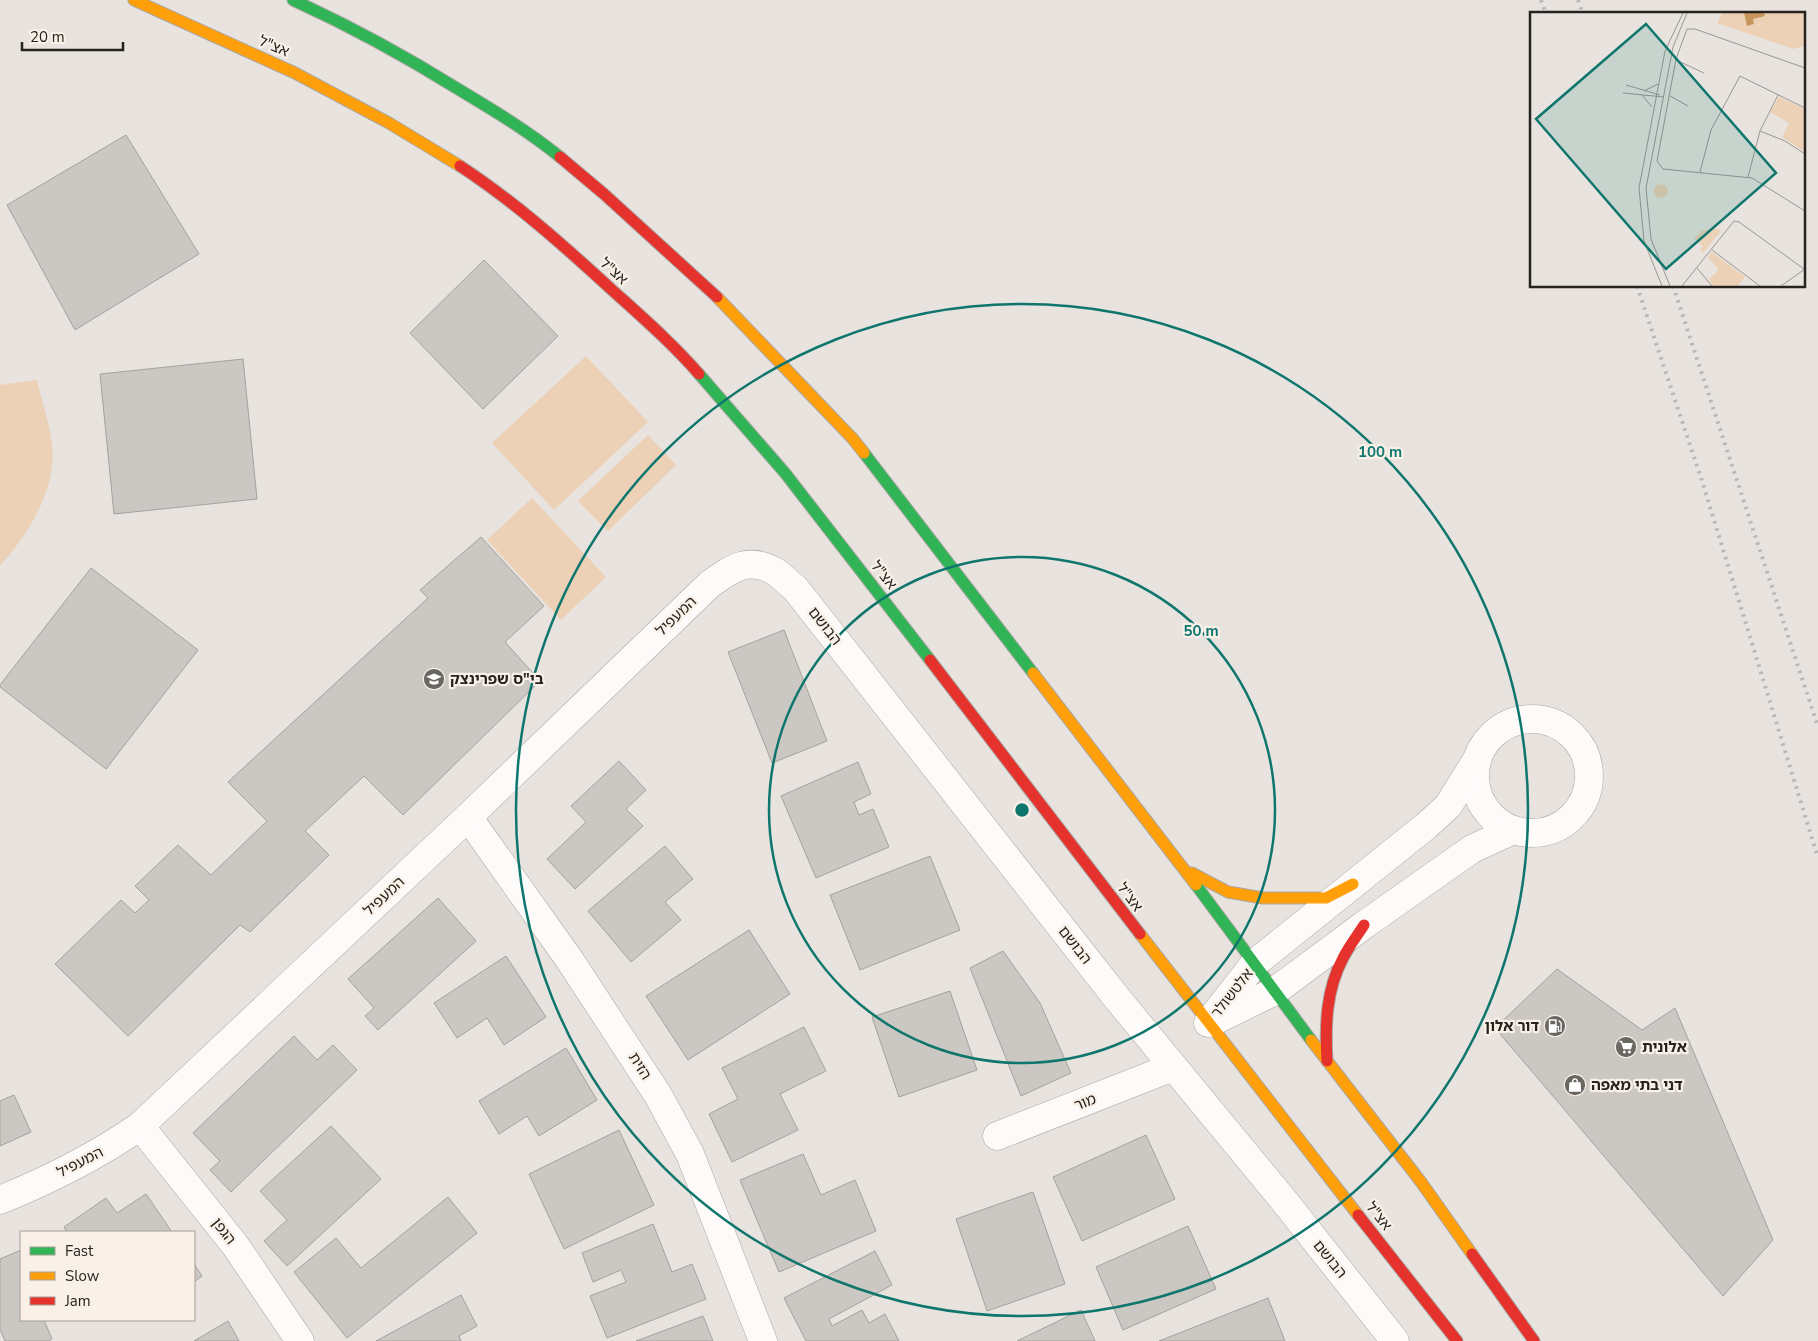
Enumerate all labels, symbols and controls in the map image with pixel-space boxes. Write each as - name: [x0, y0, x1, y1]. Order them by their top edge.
- inset map: [1530, 12, 1806, 288]
- scale bar: [22, 20, 124, 52]
- text: 20 m: [30, 27, 65, 47]
- street label: אצ"ל: [256, 30, 292, 62]
- street label: אצ"ל: [596, 253, 632, 289]
- text: 100 m: [1358, 442, 1402, 462]
- street label: אצ"ל: [866, 556, 902, 594]
- street label: המעפיל: [651, 592, 701, 640]
- street label: הבושם: [804, 603, 846, 649]
- text: 50 m: [1183, 621, 1219, 641]
- school or university icon: בי"ס שפרינצק: [422, 667, 446, 691]
- place label: בי"ס שפרינצק: [450, 669, 544, 689]
- centre of rings: [1013, 801, 1031, 819]
- street label: המעפיל: [359, 872, 409, 920]
- street label: אצ"ל: [1113, 878, 1147, 916]
- street label: הבושם: [1054, 922, 1096, 968]
- street label: אלטשולר: [1206, 964, 1258, 1022]
- fuel station icon: דור אלון: [1543, 1014, 1567, 1038]
- place label: דור אלון: [1485, 1016, 1539, 1036]
- supermarket icon: אלונית: [1614, 1035, 1638, 1059]
- place label: אלונית: [1642, 1037, 1687, 1057]
- street label: הזית: [624, 1049, 656, 1083]
- shop icon: דני בתי מאפה: [1563, 1073, 1587, 1097]
- place label: דני בתי מאפה: [1591, 1075, 1683, 1095]
- street label: מור: [1071, 1089, 1099, 1115]
- street label: המעפיל: [53, 1142, 107, 1182]
- street label: אצ"ל: [1361, 1197, 1397, 1235]
- street label: הגפן: [207, 1214, 241, 1248]
- legend: [20, 1231, 195, 1321]
- street label: הבושם: [1309, 1236, 1351, 1282]
- text: Fast: [65, 1241, 94, 1261]
- text: Slow: [65, 1266, 100, 1286]
- text: Jam: [64, 1291, 91, 1311]

